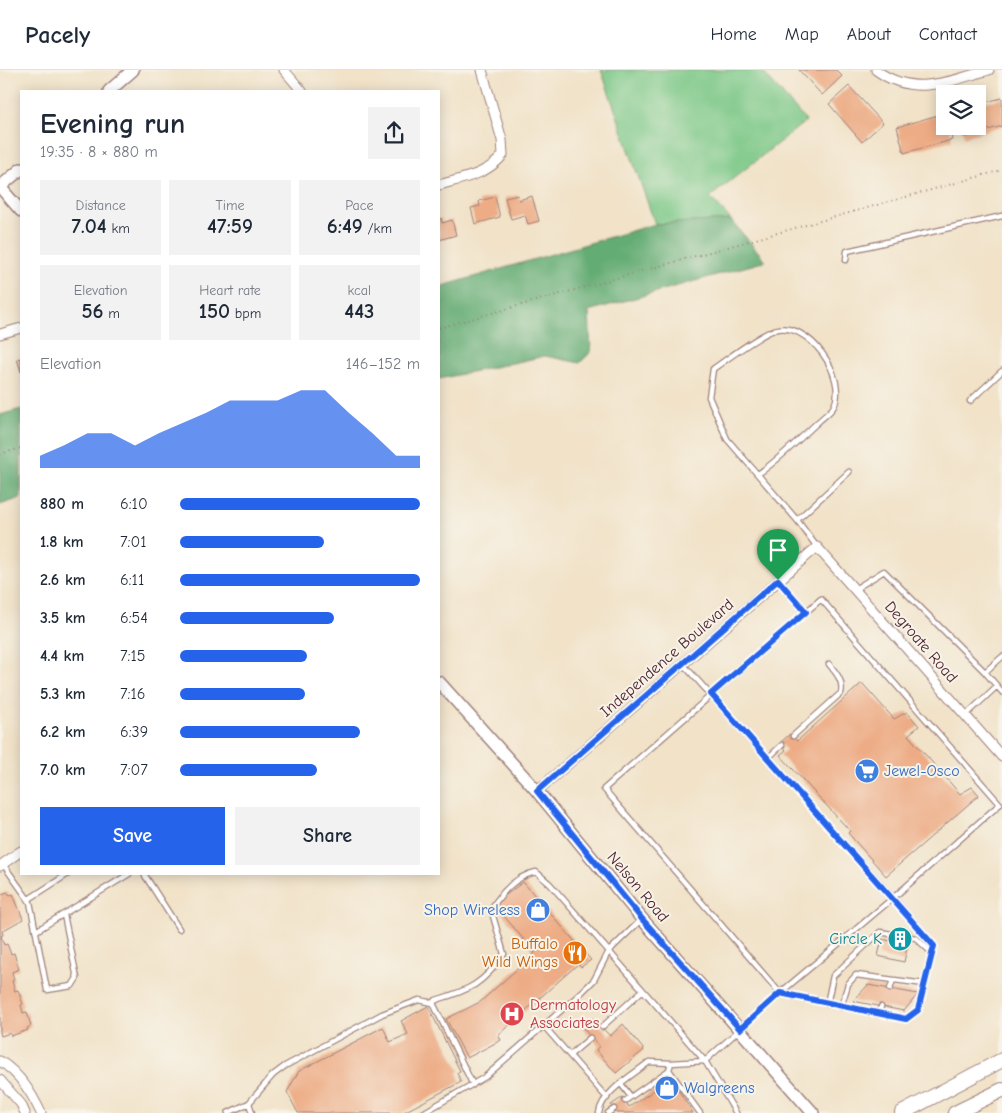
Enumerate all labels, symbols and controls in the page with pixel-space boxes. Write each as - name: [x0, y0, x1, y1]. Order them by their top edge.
- text: Pacely: [25, 21, 90, 49]
- text: Home: [710, 24, 757, 45]
- text: Map: [785, 24, 819, 45]
- text: About: [847, 24, 891, 45]
- text: Contact: [919, 24, 977, 45]
- map controls: [936, 85, 986, 135]
- button: layers: [936, 85, 986, 135]
- button: share: [368, 107, 420, 159]
- text: Evening run: [40, 108, 185, 140]
- text: 19:35 · 8 × 880 m: [40, 143, 158, 161]
- text: Distance: [76, 197, 126, 214]
- text: Time: [215, 197, 245, 214]
- text: Pace: [345, 197, 373, 214]
- text: 7.04: [72, 214, 107, 238]
- text: 47:59: [207, 214, 253, 238]
- text: 6:49: [327, 214, 363, 238]
- text: km: [107, 220, 130, 237]
- text: /km: [363, 220, 392, 237]
- text: Elevation: [74, 282, 127, 299]
- text: Heart rate: [199, 282, 261, 299]
- text: kcal: [348, 282, 371, 299]
- text: 56: [81, 299, 104, 323]
- text: 150: [199, 299, 230, 323]
- text: 443: [344, 299, 374, 323]
- text: m: [104, 305, 120, 322]
- text: bpm: [230, 305, 261, 322]
- text: Elevation: [40, 355, 101, 373]
- text: 146–152 m: [346, 355, 420, 373]
- text: 880 m: [40, 495, 84, 513]
- text: 6:10: [120, 495, 148, 513]
- pin: [757, 529, 799, 580]
- text: 1.8 km: [40, 533, 84, 551]
- text: 7:01: [120, 533, 147, 551]
- icon: arrive: [764, 536, 792, 564]
- text: 2.6 km: [40, 571, 85, 589]
- text: 6:11: [120, 571, 144, 589]
- street label: Independence Boulevard: [597, 595, 737, 721]
- street label: Degroate Road: [881, 598, 961, 686]
- text: 3.5 km: [40, 609, 86, 627]
- text: 6:54: [120, 609, 148, 627]
- text: 4.4 km: [40, 647, 84, 665]
- text: 7:15: [120, 647, 145, 665]
- text: 5.3 km: [40, 685, 86, 703]
- text: 7:16: [120, 685, 145, 703]
- text: 6.2 km: [40, 723, 85, 741]
- text: 6:39: [120, 723, 148, 741]
- supermarket icon: Jewel-Osco: [854, 758, 880, 784]
- text: 7.0 km: [40, 761, 85, 779]
- text: 7:07: [120, 761, 148, 779]
- place label: Jewel-Osco: [884, 762, 960, 780]
- button: Save: [40, 807, 225, 865]
- button: Share: [235, 807, 420, 865]
- street label: Nelson Road: [604, 848, 672, 926]
- shop icon: Shop Wireless: [525, 897, 551, 923]
- place label: Shop Wireless: [424, 901, 520, 919]
- building icon: Circle K: [887, 926, 913, 952]
- place label: Circle K: [829, 930, 882, 948]
- place label: Buffalo Wild Wings: [482, 935, 558, 971]
- restaurant icon: Buffalo Wild Wings: [562, 940, 588, 966]
- place label: Dermatology Associates: [530, 996, 617, 1032]
- hospital icon: Dermatology Associates: [499, 1001, 525, 1027]
- shop icon: Walgreens: [654, 1075, 680, 1101]
- place label: Walgreens: [684, 1079, 755, 1097]

